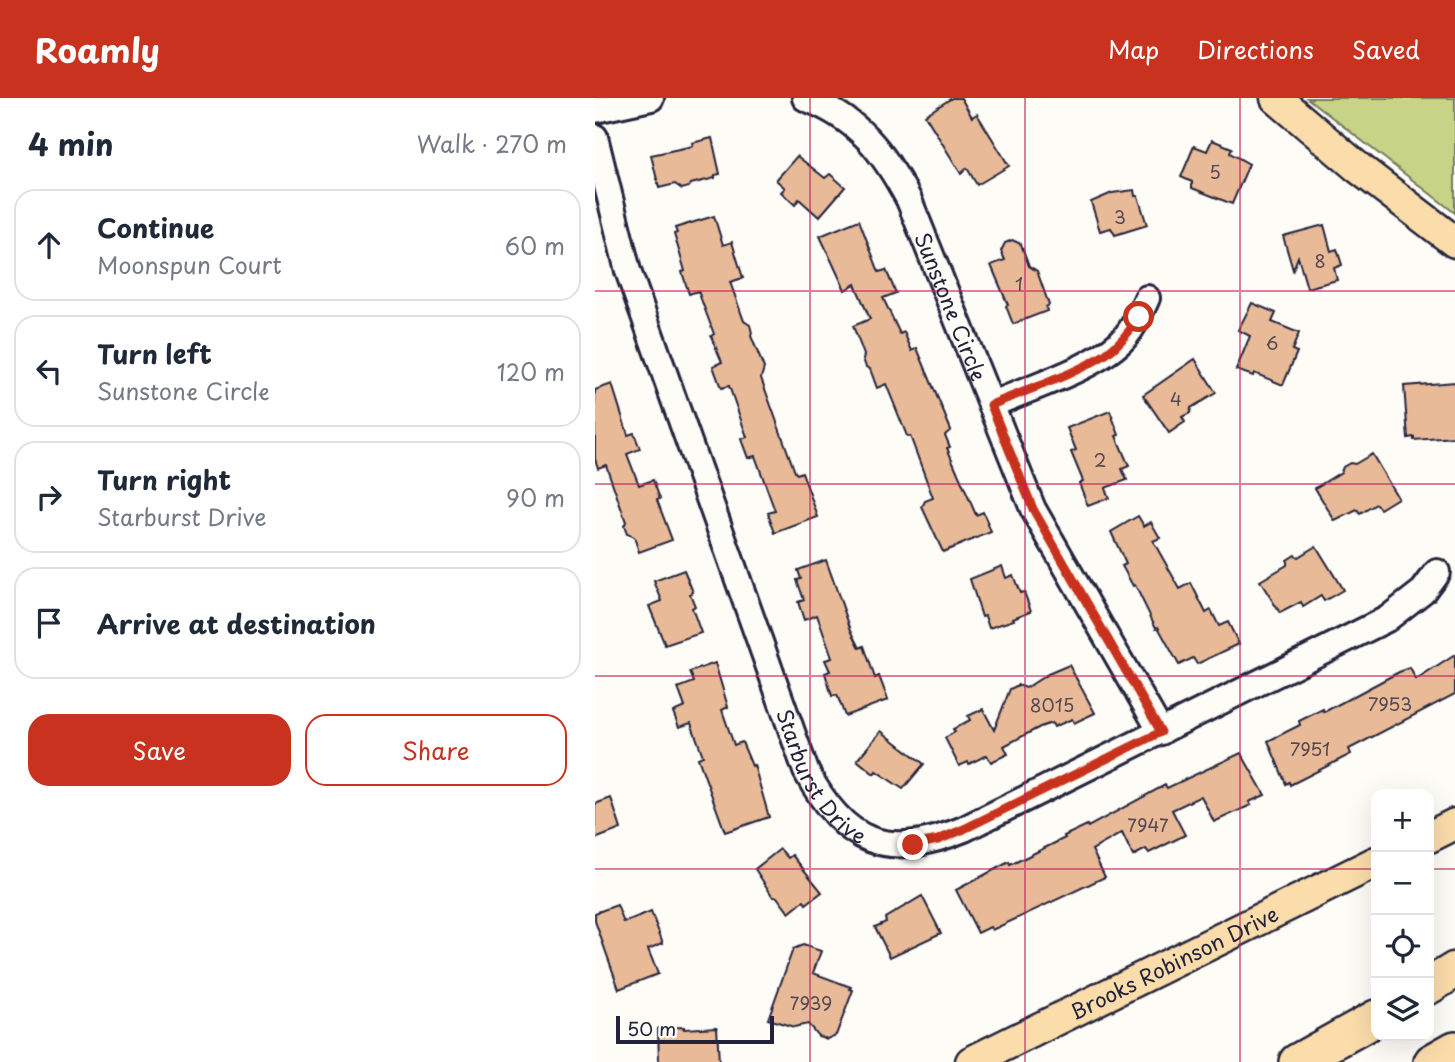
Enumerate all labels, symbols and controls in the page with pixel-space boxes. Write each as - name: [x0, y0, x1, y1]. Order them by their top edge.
- text: Roamly: [35, 24, 160, 74]
- text: Map: [1108, 31, 1159, 67]
- text: Directions: [1197, 31, 1314, 67]
- text: Saved: [1352, 31, 1420, 67]
- text: 4 min: [28, 121, 114, 166]
- text: Walk · 270 m: [417, 126, 567, 161]
- house number: 5: [1209, 158, 1221, 185]
- house number: 3: [1114, 203, 1126, 230]
- text: Continue: [97, 208, 214, 247]
- icon: ahead: [30, 226, 68, 264]
- street label: Sunstone Circle: [907, 227, 996, 385]
- text: 60 m: [505, 228, 565, 263]
- text: Moonspun Court: [97, 247, 282, 282]
- house number: 8: [1314, 247, 1326, 274]
- house number: 1: [1015, 270, 1023, 297]
- route start: [1123, 301, 1154, 332]
- house number: 6: [1266, 329, 1278, 356]
- text: Turn left: [97, 334, 212, 373]
- icon: left: [30, 352, 68, 390]
- text: 120 m: [497, 354, 565, 389]
- text: Sunstone Circle: [97, 373, 270, 408]
- house number: 4: [1170, 385, 1182, 412]
- house number: 2: [1094, 446, 1106, 473]
- text: Turn right: [97, 460, 231, 499]
- icon: right: [30, 478, 68, 516]
- text: 90 m: [506, 480, 565, 515]
- text: Starburst Drive: [97, 499, 266, 534]
- icon: arrive: [30, 604, 68, 642]
- text: Arrive at destination: [97, 604, 376, 643]
- house number: 7953: [1368, 690, 1412, 717]
- house number: 8015: [1030, 691, 1074, 718]
- street label: Starburst Drive: [769, 704, 872, 851]
- button: Save: [28, 714, 291, 786]
- button: Share: [305, 714, 567, 786]
- house number: 7951: [1290, 735, 1330, 762]
- map controls: [1371, 789, 1434, 1041]
- button: +: [1371, 789, 1434, 852]
- house number: 7947: [1127, 811, 1169, 838]
- route end: [897, 829, 928, 860]
- button: −: [1371, 852, 1434, 915]
- street label: Brooks Robinson Drive: [1064, 897, 1283, 1027]
- button: locate: [1371, 915, 1434, 978]
- button: layers: [1371, 978, 1434, 1041]
- house number: 7939: [790, 989, 832, 1016]
- scale bar: [616, 1013, 773, 1045]
- text: 50 m: [627, 1014, 676, 1042]

